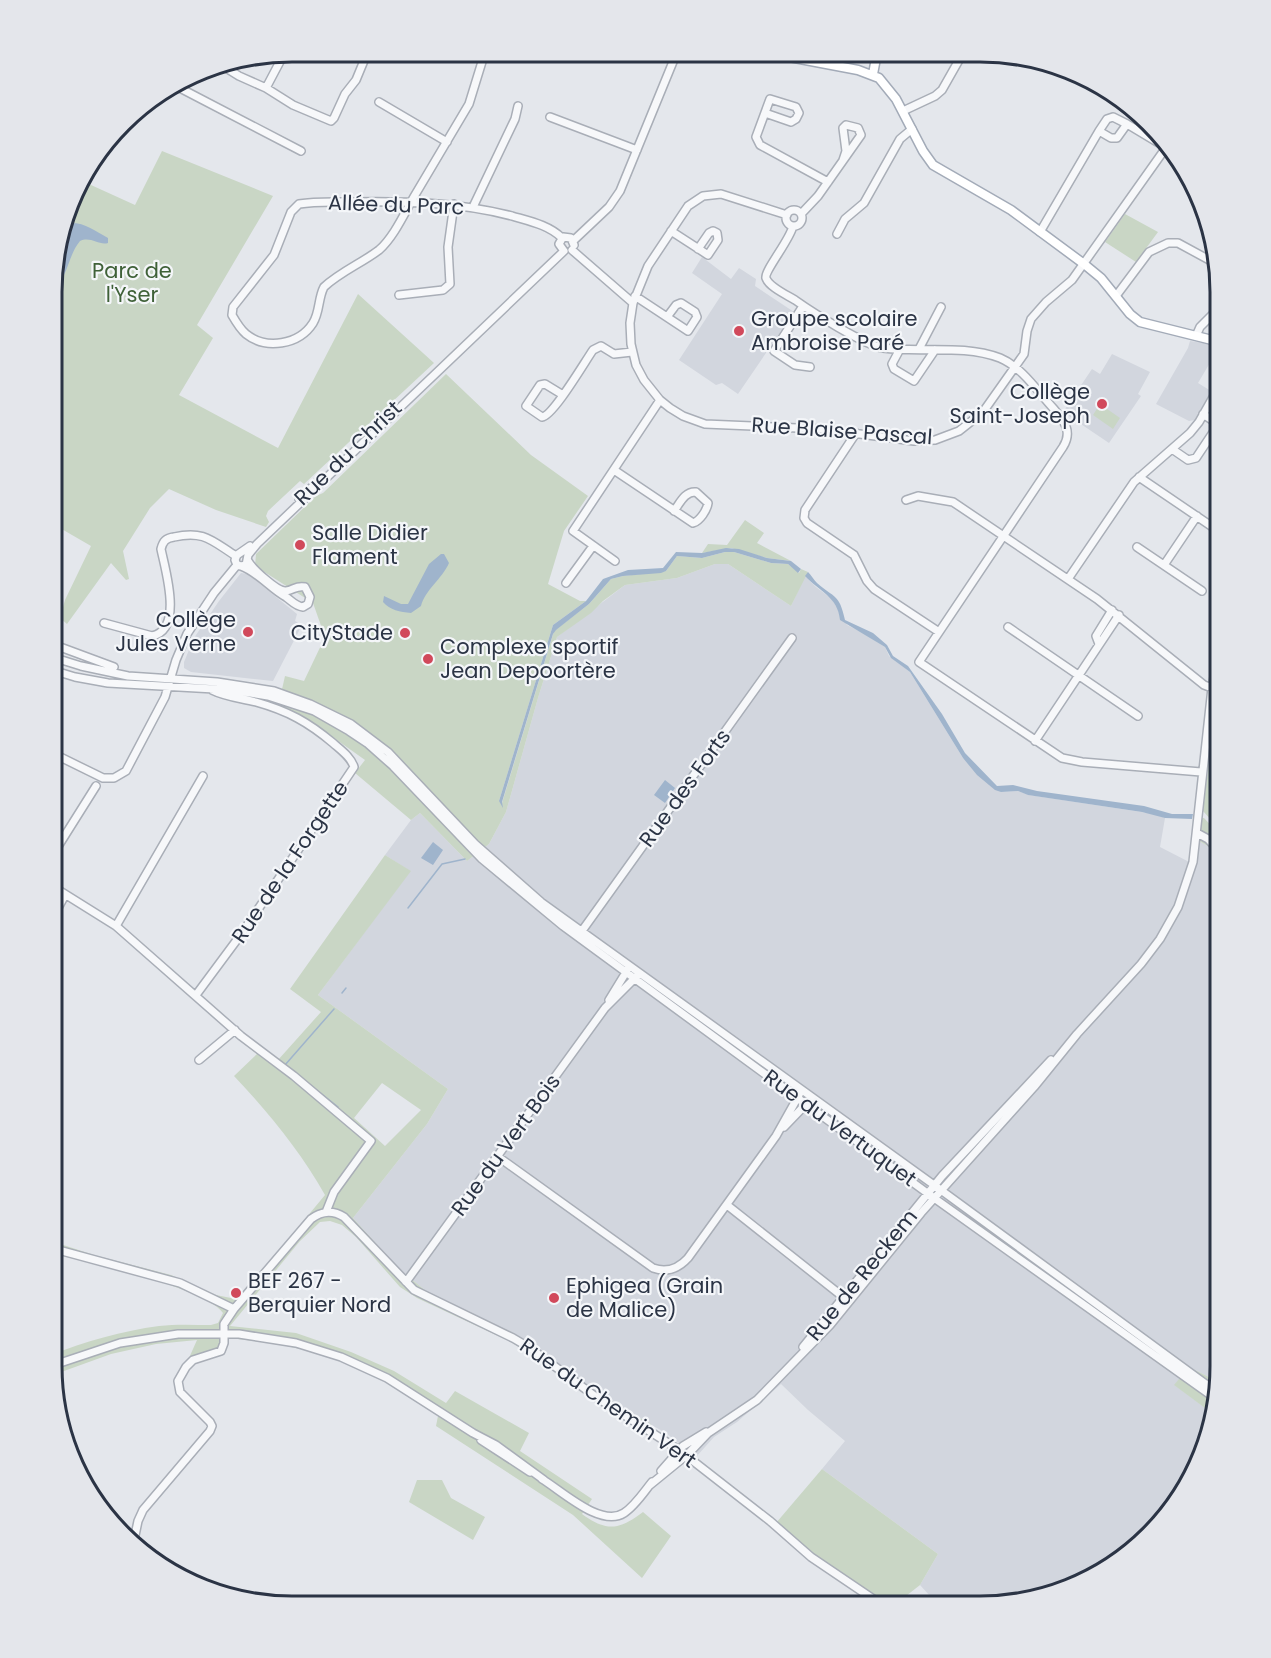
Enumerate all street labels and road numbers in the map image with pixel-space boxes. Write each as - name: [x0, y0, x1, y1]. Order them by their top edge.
- street label: Allée du Parc: [327, 188, 465, 221]
- street label: Rue du Christ: [287, 394, 408, 511]
- street label: Rue Blaise Pascal: [751, 410, 933, 451]
- street label: Rue des Forts: [632, 723, 737, 852]
- street label: Rue de la Forgette: [224, 775, 355, 949]
- street label: Rue du Vertuquet: [758, 1062, 923, 1193]
- street label: Rue du Vert Bois: [444, 1068, 567, 1222]
- street label: Rue de Reckem: [799, 1203, 924, 1347]
- street label: Rue du Chemin Vert: [514, 1331, 702, 1474]

